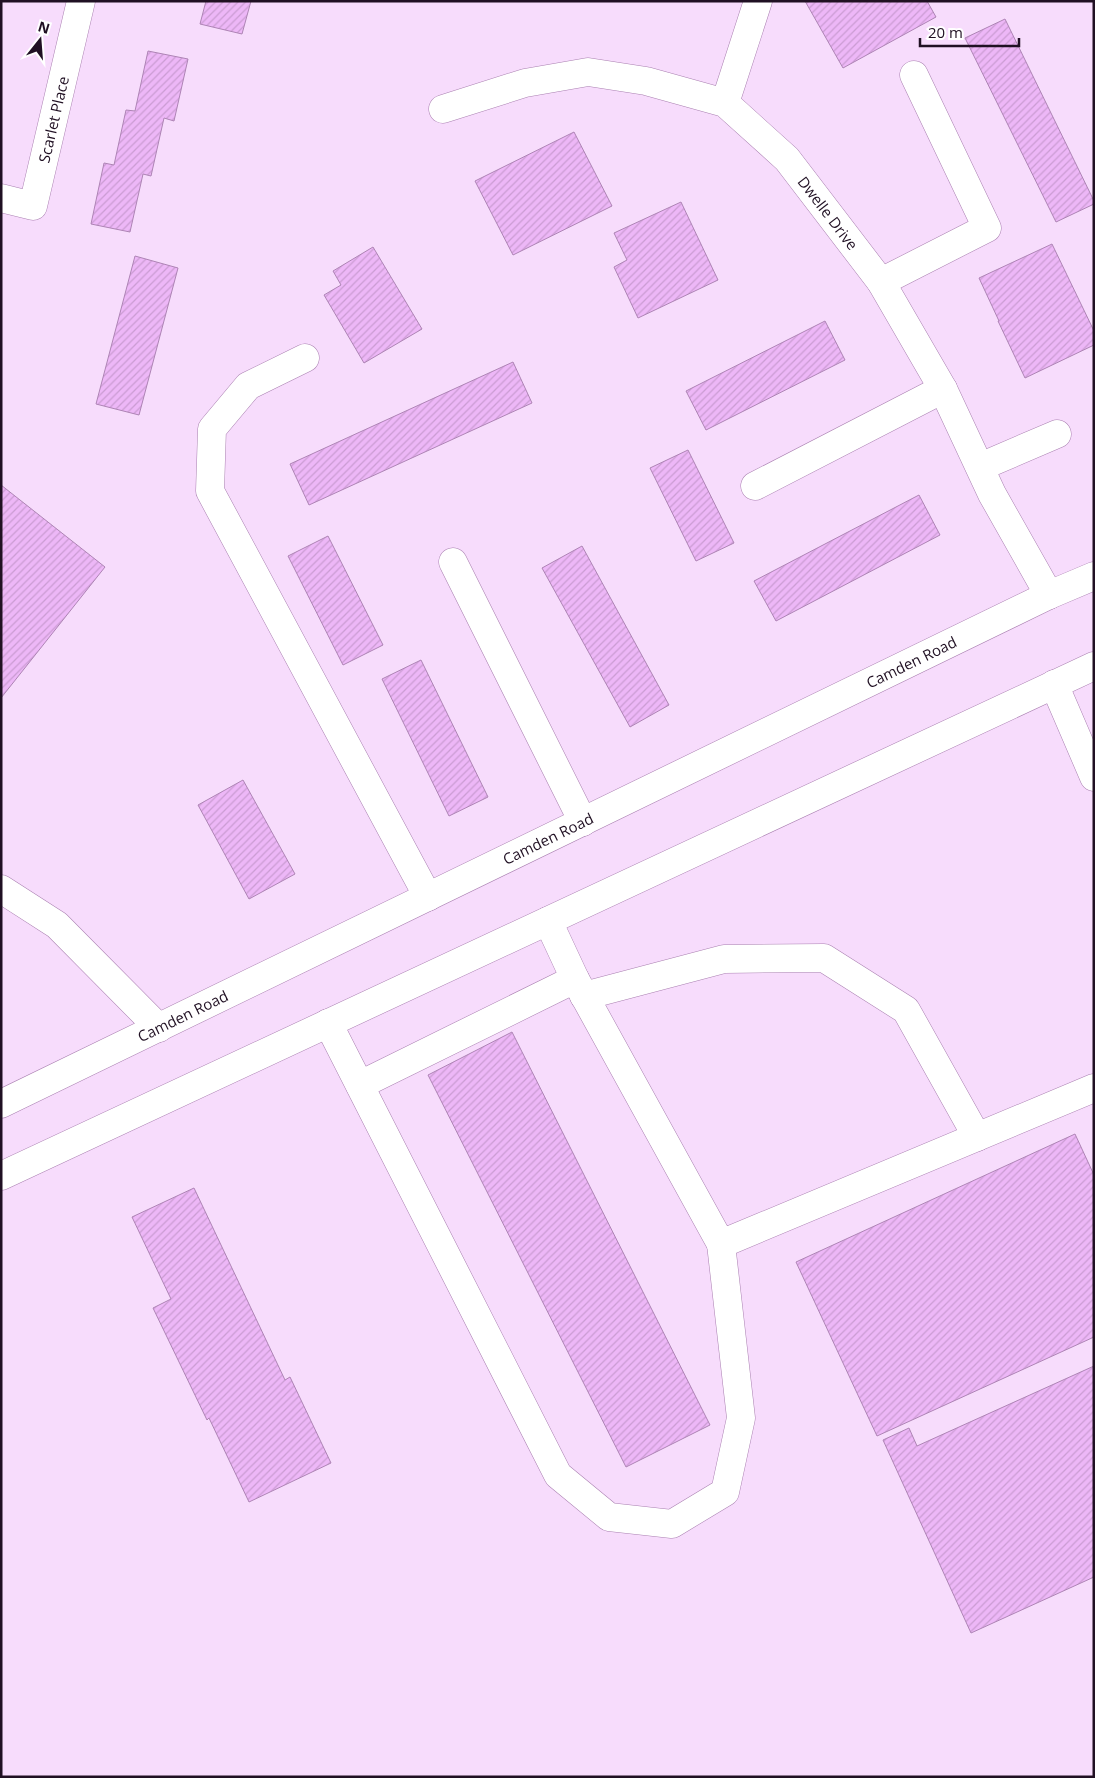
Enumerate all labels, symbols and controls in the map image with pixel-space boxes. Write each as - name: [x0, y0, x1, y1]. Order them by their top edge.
- north arrow: [15, 15, 65, 65]
- scale bar: [920, 15, 1019, 47]
- text: N: [36, 16, 52, 38]
- text: 20 m: [928, 22, 963, 42]
- street label: Scarlet Place: [34, 74, 73, 165]
- street label: Dwelle Drive: [794, 172, 863, 254]
- street label: Camden Road: [863, 631, 960, 692]
- street label: Camden Road: [499, 808, 596, 869]
- street label: Camden Road: [134, 985, 231, 1046]

